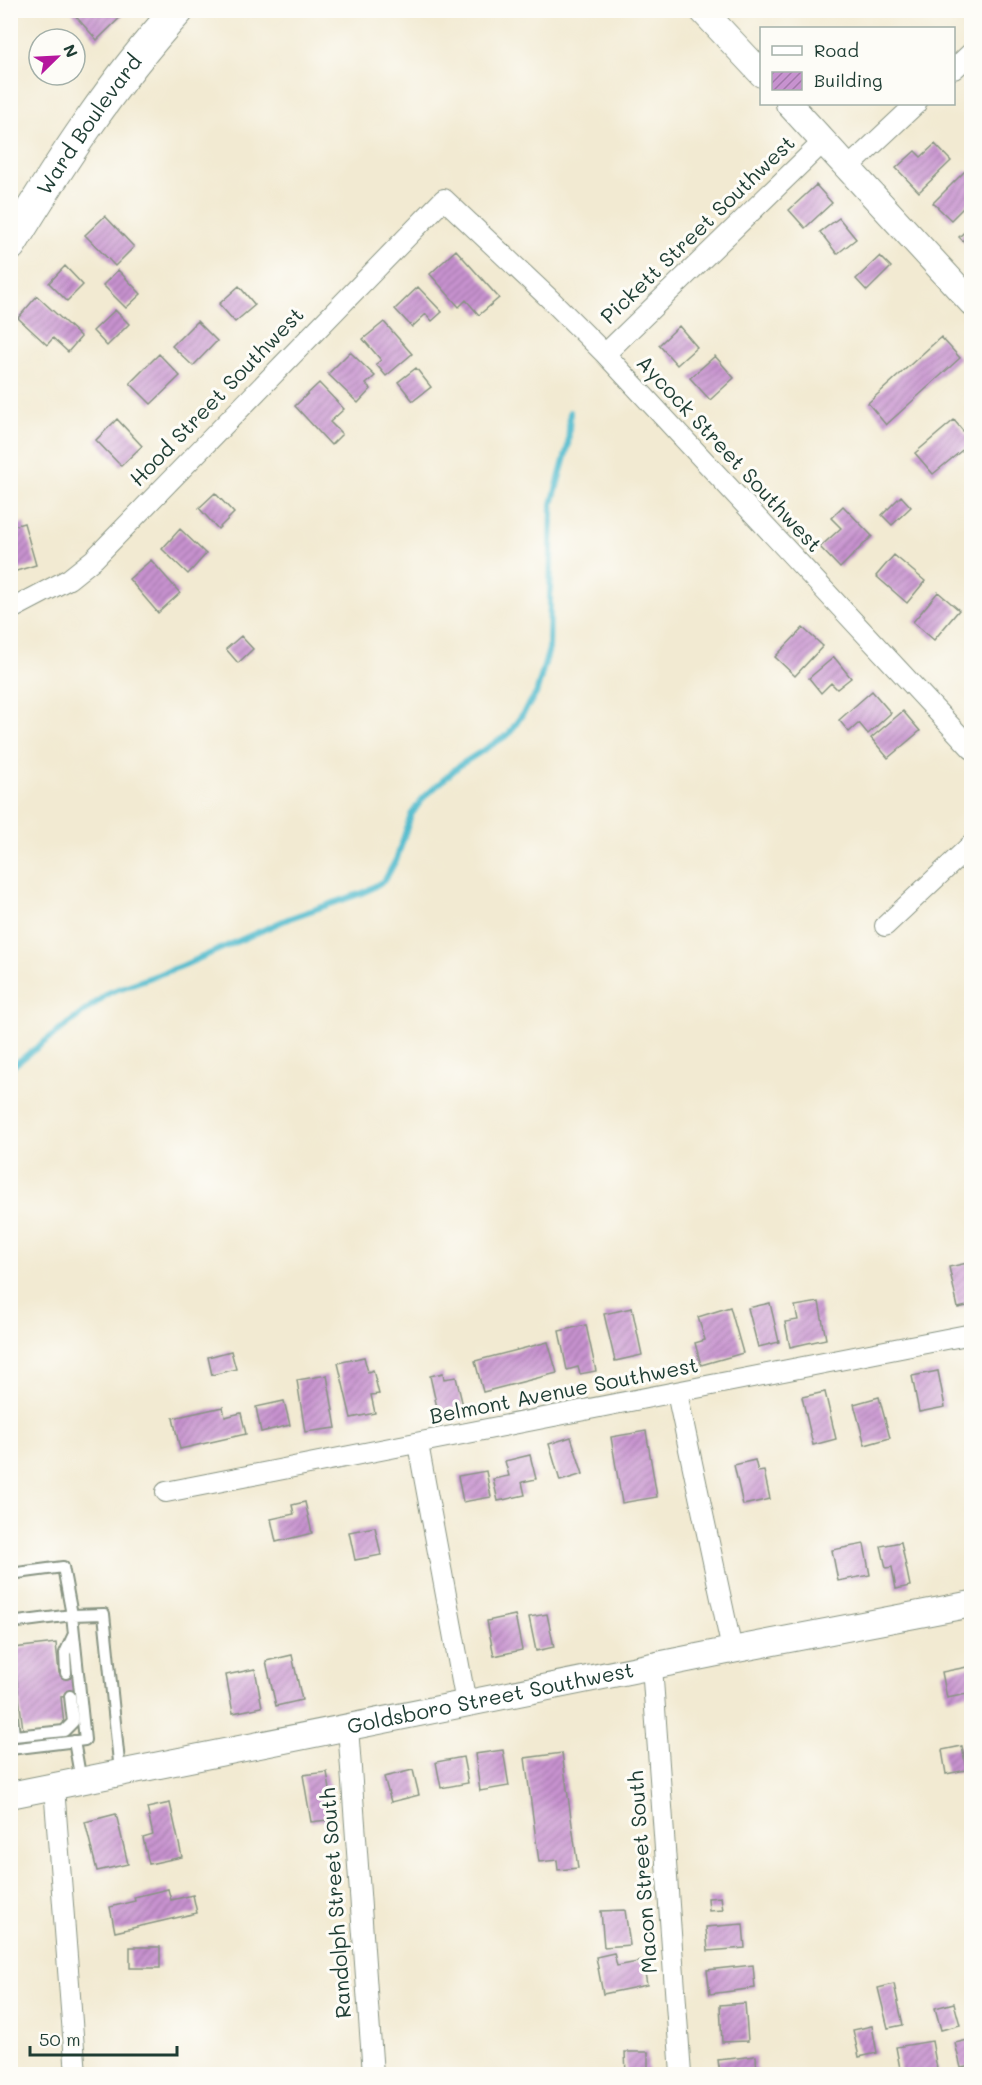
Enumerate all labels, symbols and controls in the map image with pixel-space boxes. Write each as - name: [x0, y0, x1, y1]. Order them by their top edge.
- north arrow: [27, 27, 87, 87]
- legend: [760, 27, 955, 105]
- text: Road: [814, 38, 859, 62]
- text: N: [59, 41, 83, 61]
- street label: Ward Boulevard: [30, 48, 147, 199]
- text: Building: [814, 68, 882, 92]
- street label: Pickett Street Southwest: [594, 129, 800, 329]
- street label: Hood Street Southwest: [123, 301, 309, 491]
- street label: Aycock Street Southwest: [632, 349, 829, 557]
- street label: Belmont Avenue Southwest: [427, 1350, 700, 1429]
- street label: Goldsboro Street Southwest: [344, 1655, 636, 1739]
- street label: Macon Street South: [621, 1770, 662, 1974]
- street label: Randolph Street South: [313, 1787, 356, 2019]
- scale bar: [30, 2019, 177, 2057]
- text: 50 m: [39, 2027, 81, 2051]

